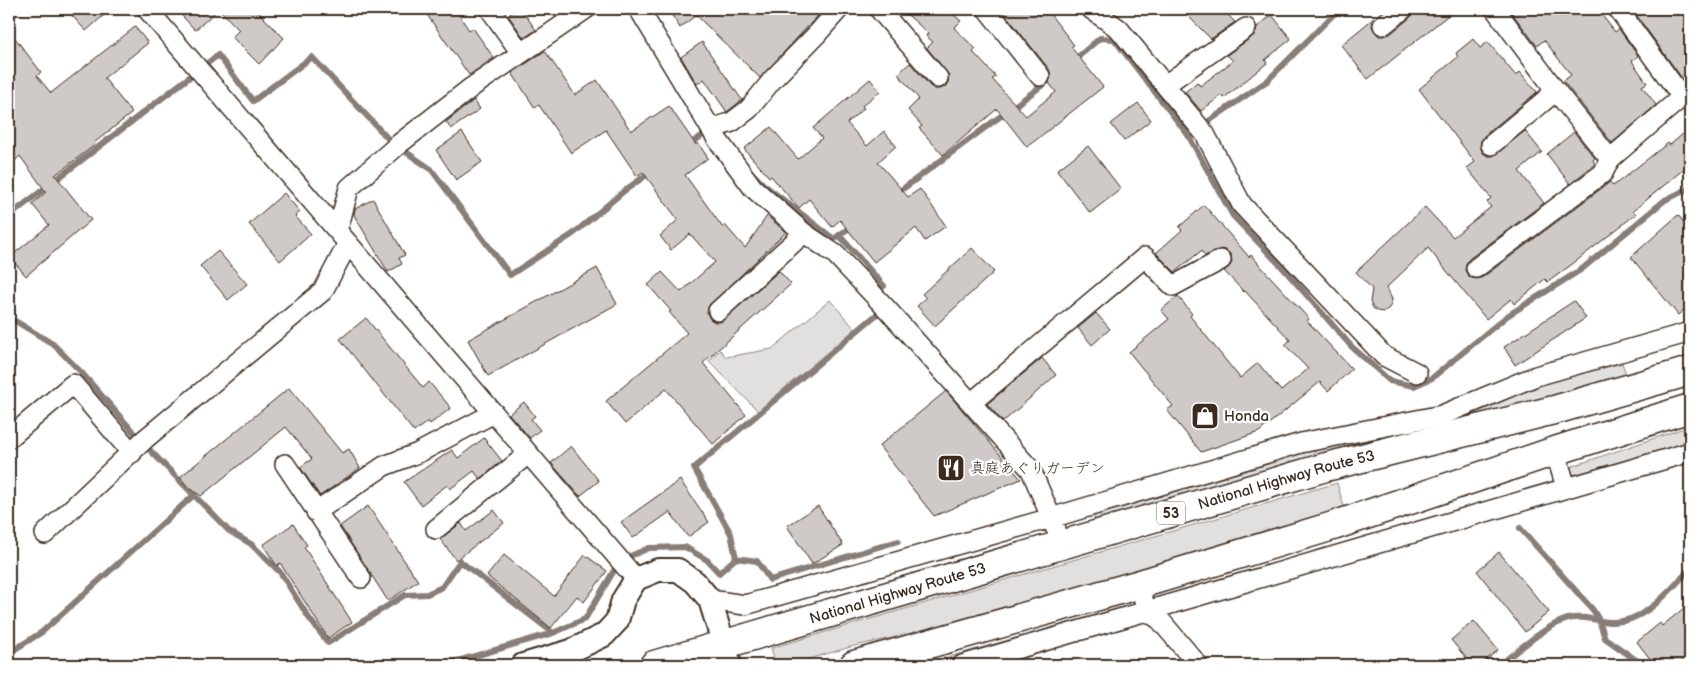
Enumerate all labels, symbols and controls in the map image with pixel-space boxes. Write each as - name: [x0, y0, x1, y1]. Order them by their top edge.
- shop icon: Honda: [1190, 401, 1220, 431]
- place label: Honda: [1224, 407, 1269, 426]
- street label: National Highway Route 53: [1196, 446, 1377, 514]
- restaurant icon: 真庭あぐりガーデン: [936, 453, 966, 483]
- place label: 真庭あぐりガーデン: [970, 459, 1105, 478]
- road number: 53: [1157, 502, 1185, 524]
- street label: National Highway Route 53: [807, 558, 988, 628]

